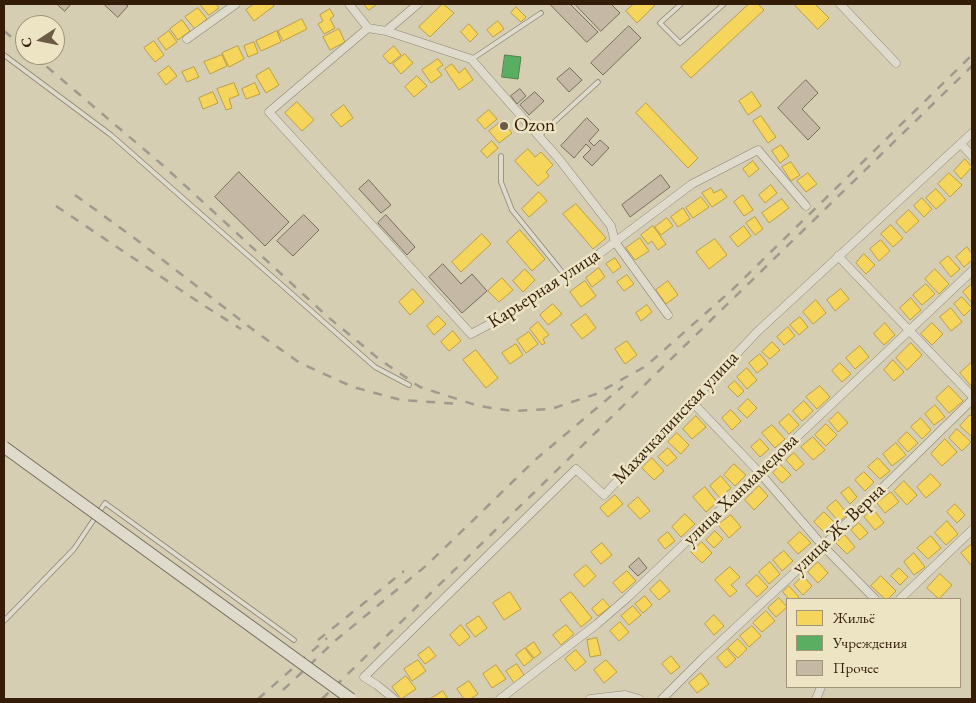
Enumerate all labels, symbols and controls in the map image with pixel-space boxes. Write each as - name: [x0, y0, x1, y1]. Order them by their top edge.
- north arrow: [15, 15, 65, 65]
- text: С: [16, 36, 36, 49]
- place label: Ozon: [514, 115, 555, 137]
- marker: Ozon: [498, 120, 510, 132]
- street label: Карьерная улица: [484, 244, 604, 334]
- street label: Махачкалинская улица: [608, 347, 744, 489]
- street label: улица Ханмамедова: [679, 429, 803, 551]
- street label: улица Ж. Верна: [788, 479, 890, 579]
- legend: [786, 598, 961, 688]
- text: Жильё: [833, 608, 875, 627]
- text: Учреждения: [833, 633, 907, 652]
- text: Прочее: [833, 658, 879, 677]

